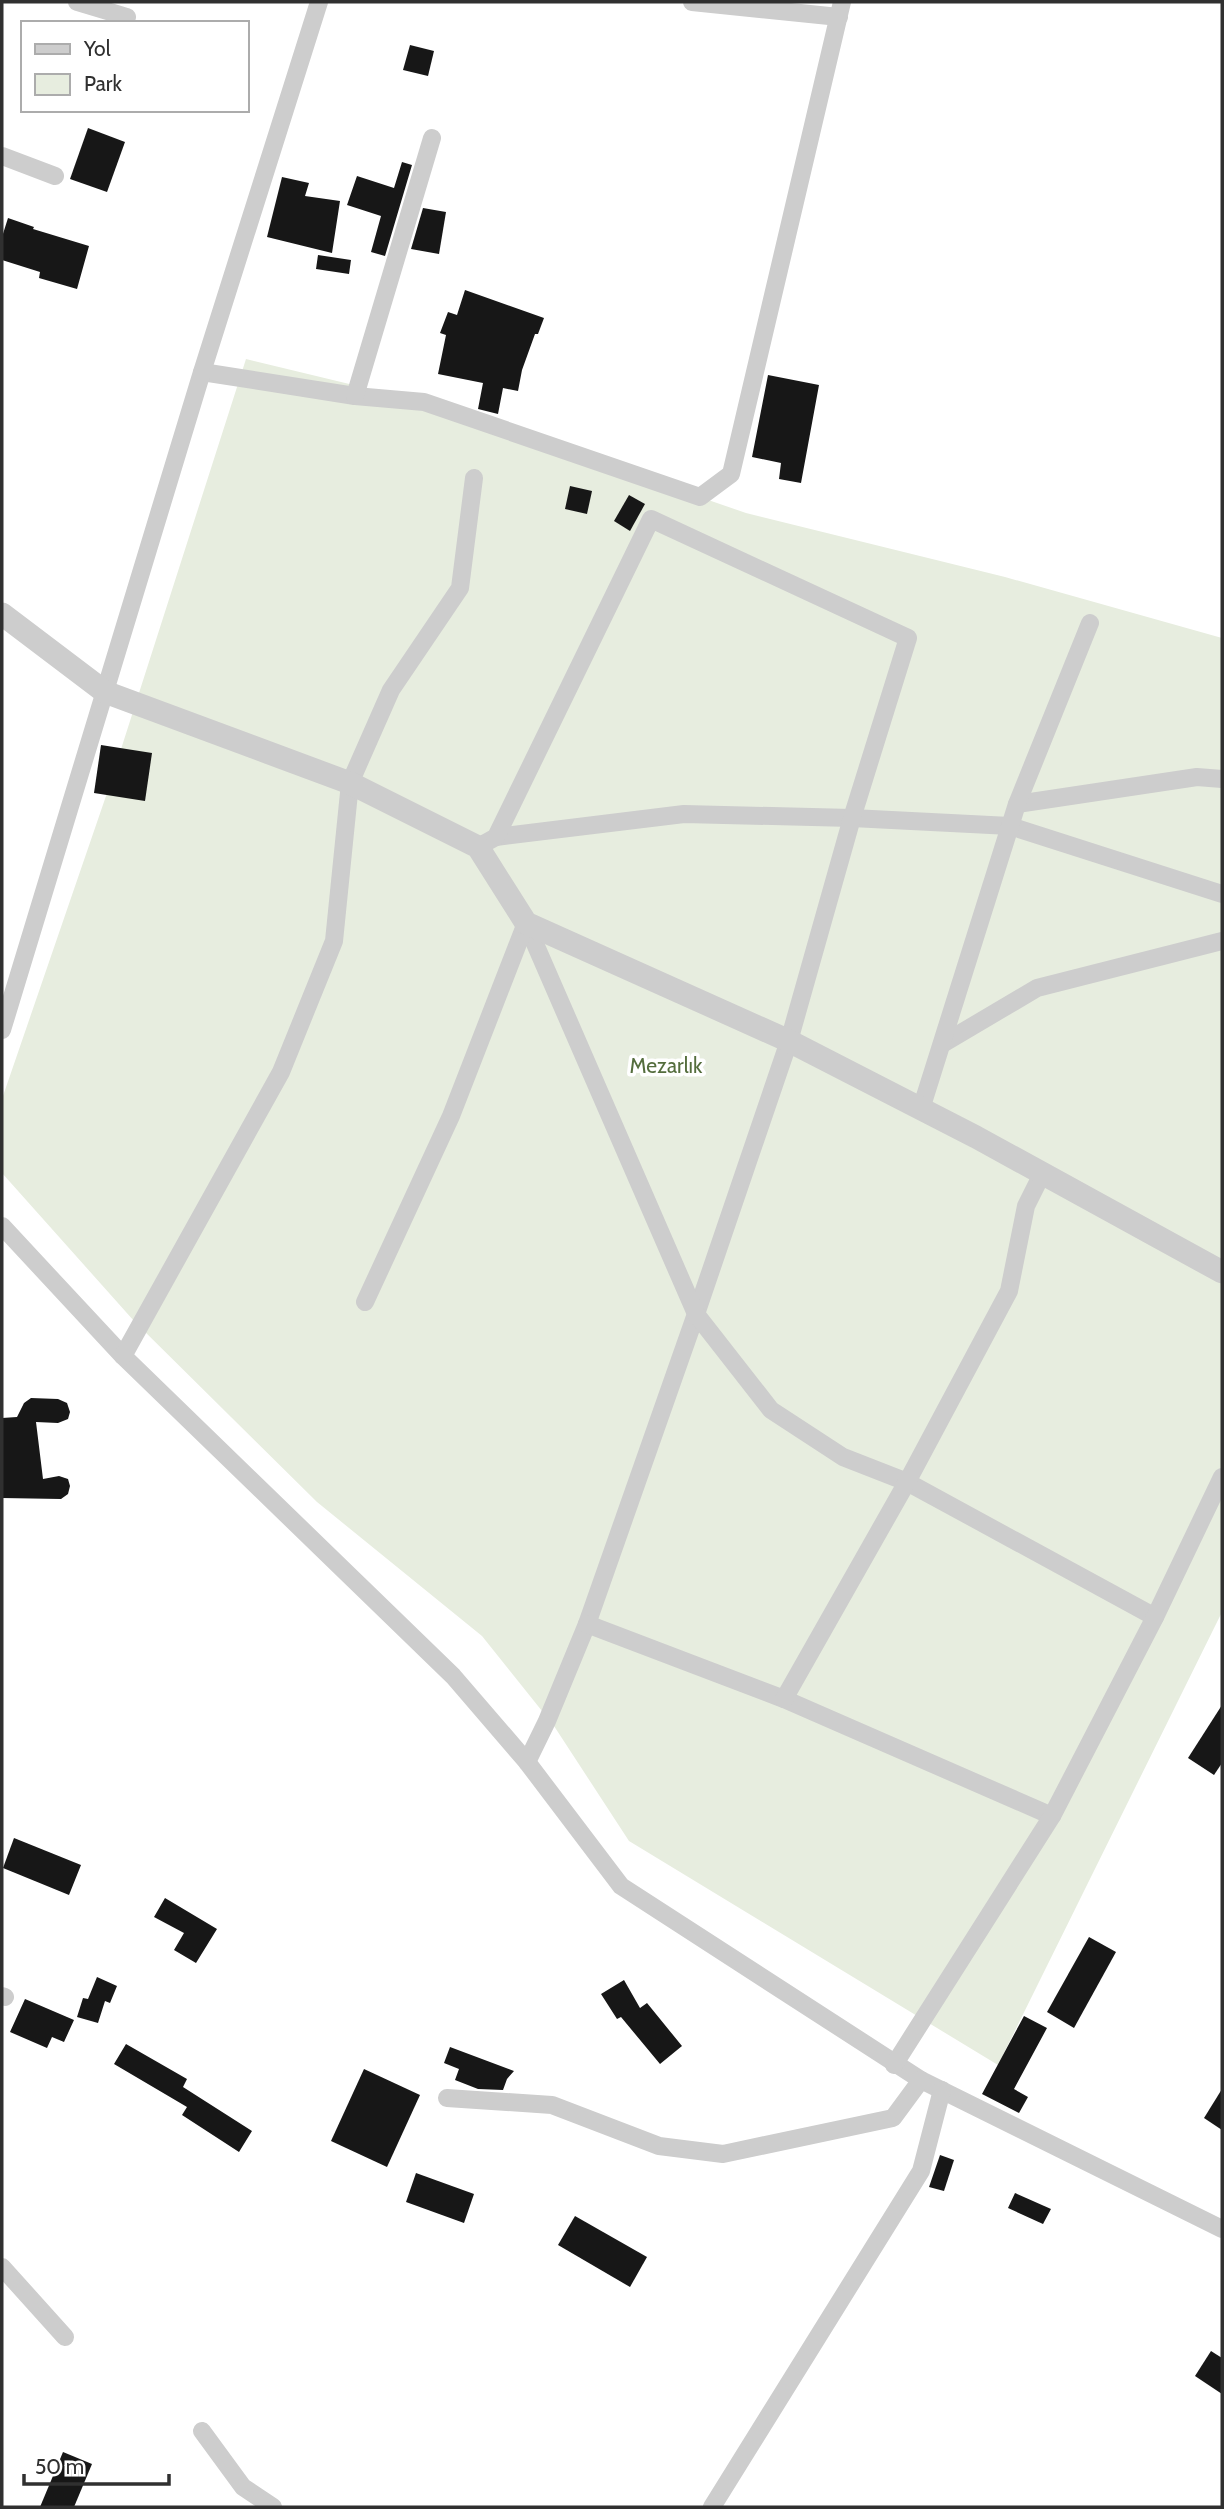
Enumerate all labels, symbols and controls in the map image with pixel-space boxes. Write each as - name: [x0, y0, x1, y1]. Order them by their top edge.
- legend: [21, 21, 248, 112]
- text: Yol: [83, 36, 111, 61]
- text: Park: [84, 71, 122, 96]
- park label: Mezarlık: [630, 1053, 703, 1078]
- scale bar: [24, 2442, 170, 2486]
- text: 50 m: [35, 2454, 84, 2479]

